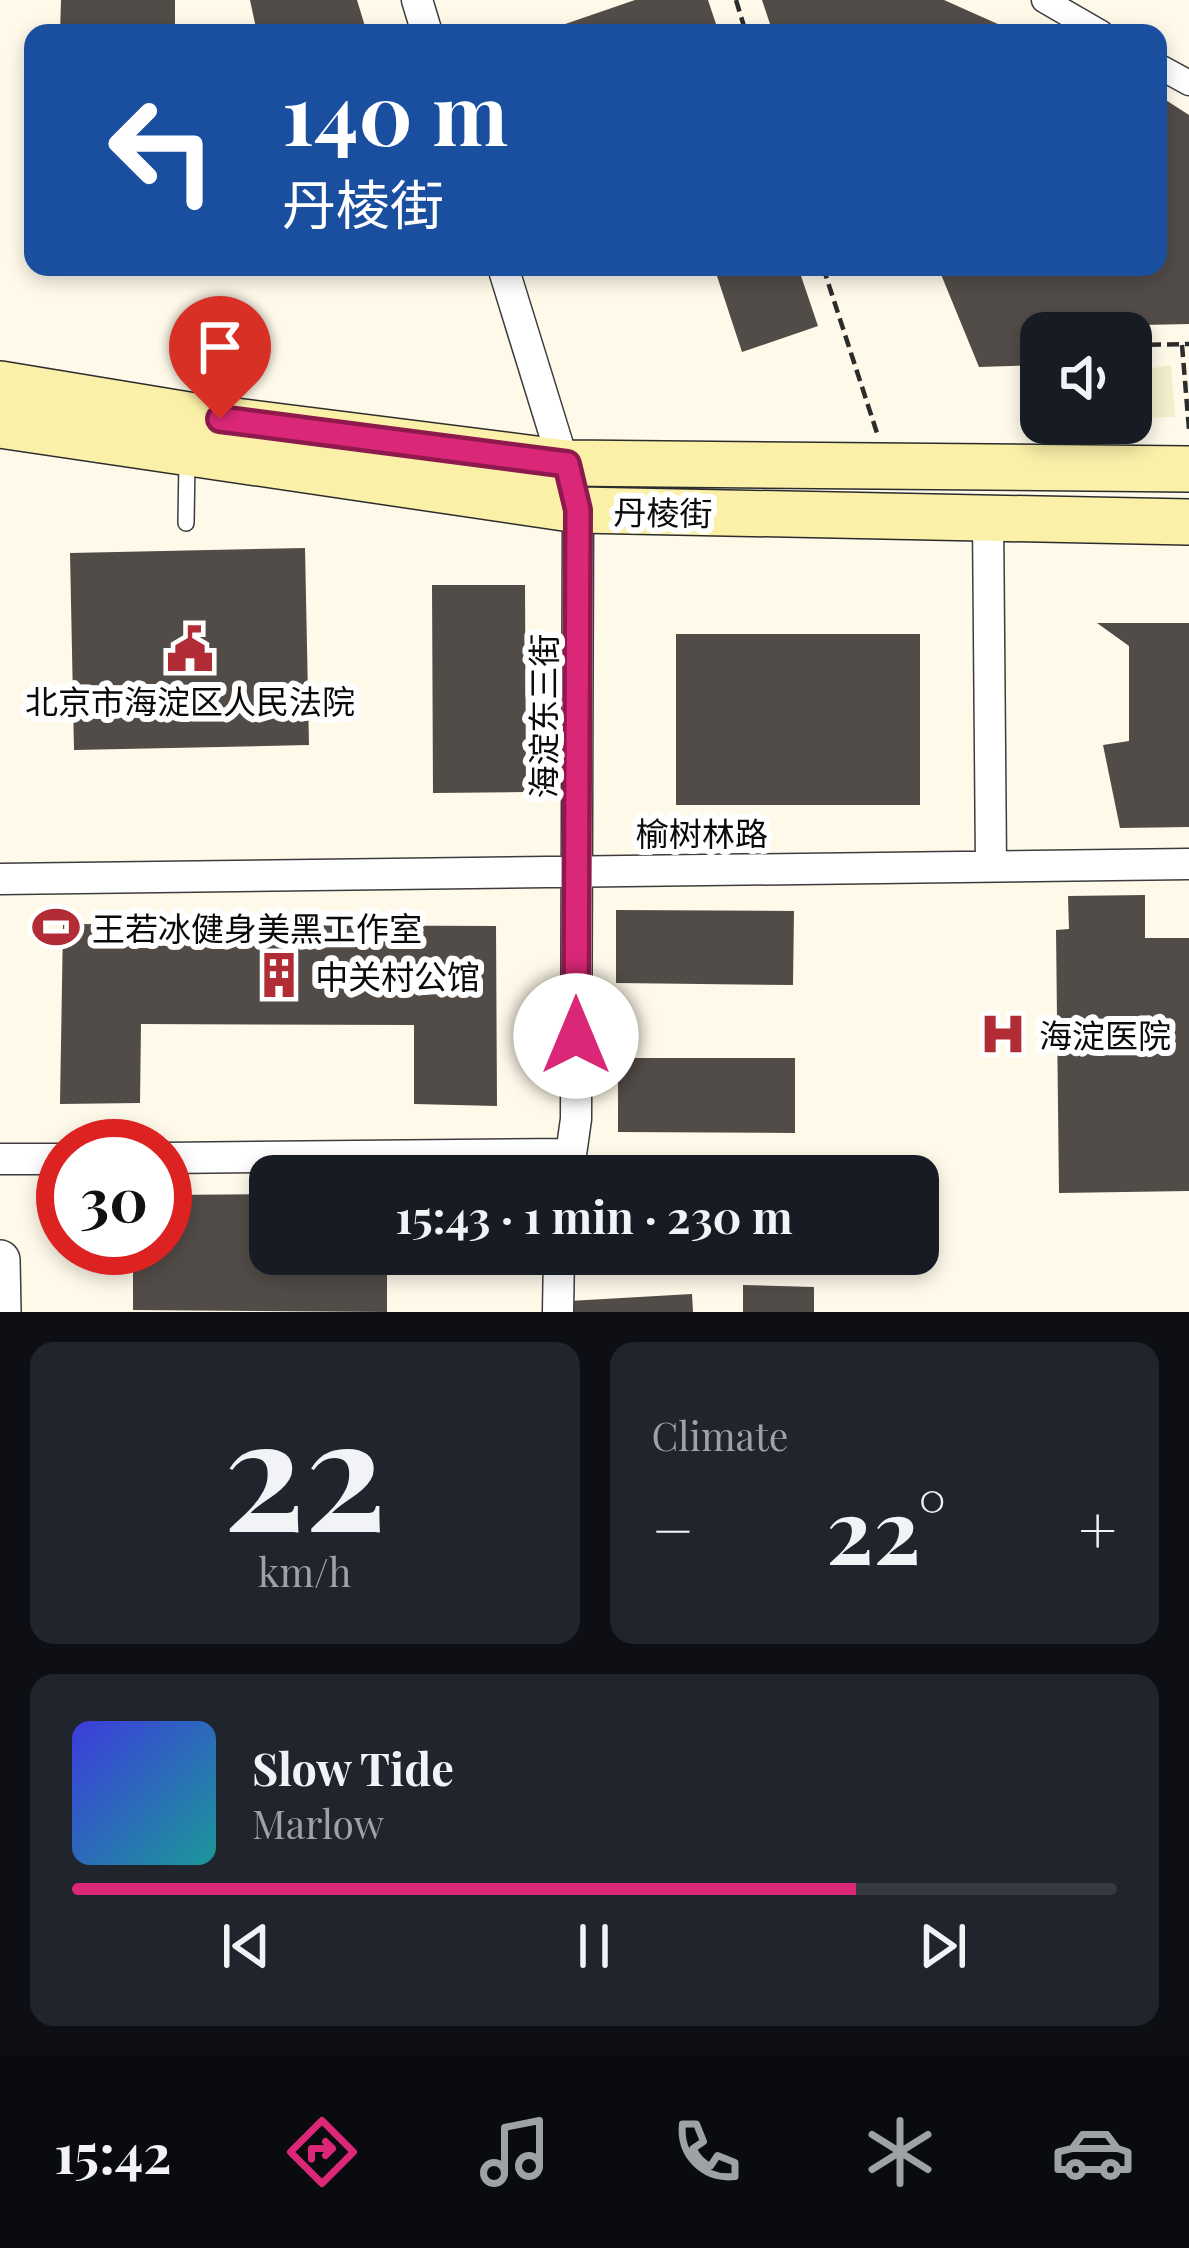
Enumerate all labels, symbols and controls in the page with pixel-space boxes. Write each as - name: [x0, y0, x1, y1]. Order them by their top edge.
- text: 140 m: [282, 55, 508, 167]
- icon: left: [84, 72, 240, 228]
- text: 丹棱街: [282, 167, 444, 239]
- pin: [169, 296, 271, 419]
- map controls: [1020, 312, 1152, 444]
- button: sound: [1020, 312, 1152, 444]
- icon: arrive: [187, 314, 253, 380]
- street label: 丹棱街: [613, 488, 713, 534]
- public building icon: 北京市海淀区人民法院: [165, 624, 215, 674]
- street label: 海淀东三街: [520, 634, 564, 799]
- place label: 北京市海淀区人民法院: [25, 678, 355, 722]
- street label: 榆树林路: [636, 810, 768, 854]
- sports icon: 王若冰健身美黑工作室: [31, 902, 81, 952]
- place label: 王若冰健身美黑工作室: [92, 905, 422, 949]
- building icon: 中关村公馆: [254, 950, 304, 1000]
- place label: 中关村公馆: [315, 953, 480, 997]
- position arrow: [513, 973, 639, 1099]
- hospital icon: 海淀医院: [978, 1009, 1028, 1059]
- place label: 海淀医院: [1039, 1012, 1171, 1056]
- speed limit sign: 30: [36, 1119, 192, 1275]
- text: 15:43 · 1 min · 230 m: [395, 1185, 793, 1245]
- text: 22: [223, 1363, 386, 1571]
- text: Climate: [652, 1409, 789, 1461]
- text: 22°: [826, 1468, 946, 1588]
- text: −: [652, 1484, 694, 1572]
- text: +: [1078, 1484, 1117, 1572]
- text: km/h: [258, 1545, 352, 1597]
- text: Slow Tide: [252, 1737, 454, 1797]
- text: Marlow: [252, 1797, 384, 1849]
- icon: previous: [213, 1913, 279, 1979]
- icon: pause: [561, 1913, 627, 1979]
- icon: next: [910, 1913, 976, 1979]
- icon: directions: [280, 2110, 364, 2194]
- icon: music: [473, 2110, 557, 2194]
- icon: phone: [665, 2110, 749, 2194]
- icon: climate: [858, 2110, 942, 2194]
- icon: car: [1051, 2110, 1135, 2194]
- text: 15:42: [54, 2116, 172, 2188]

